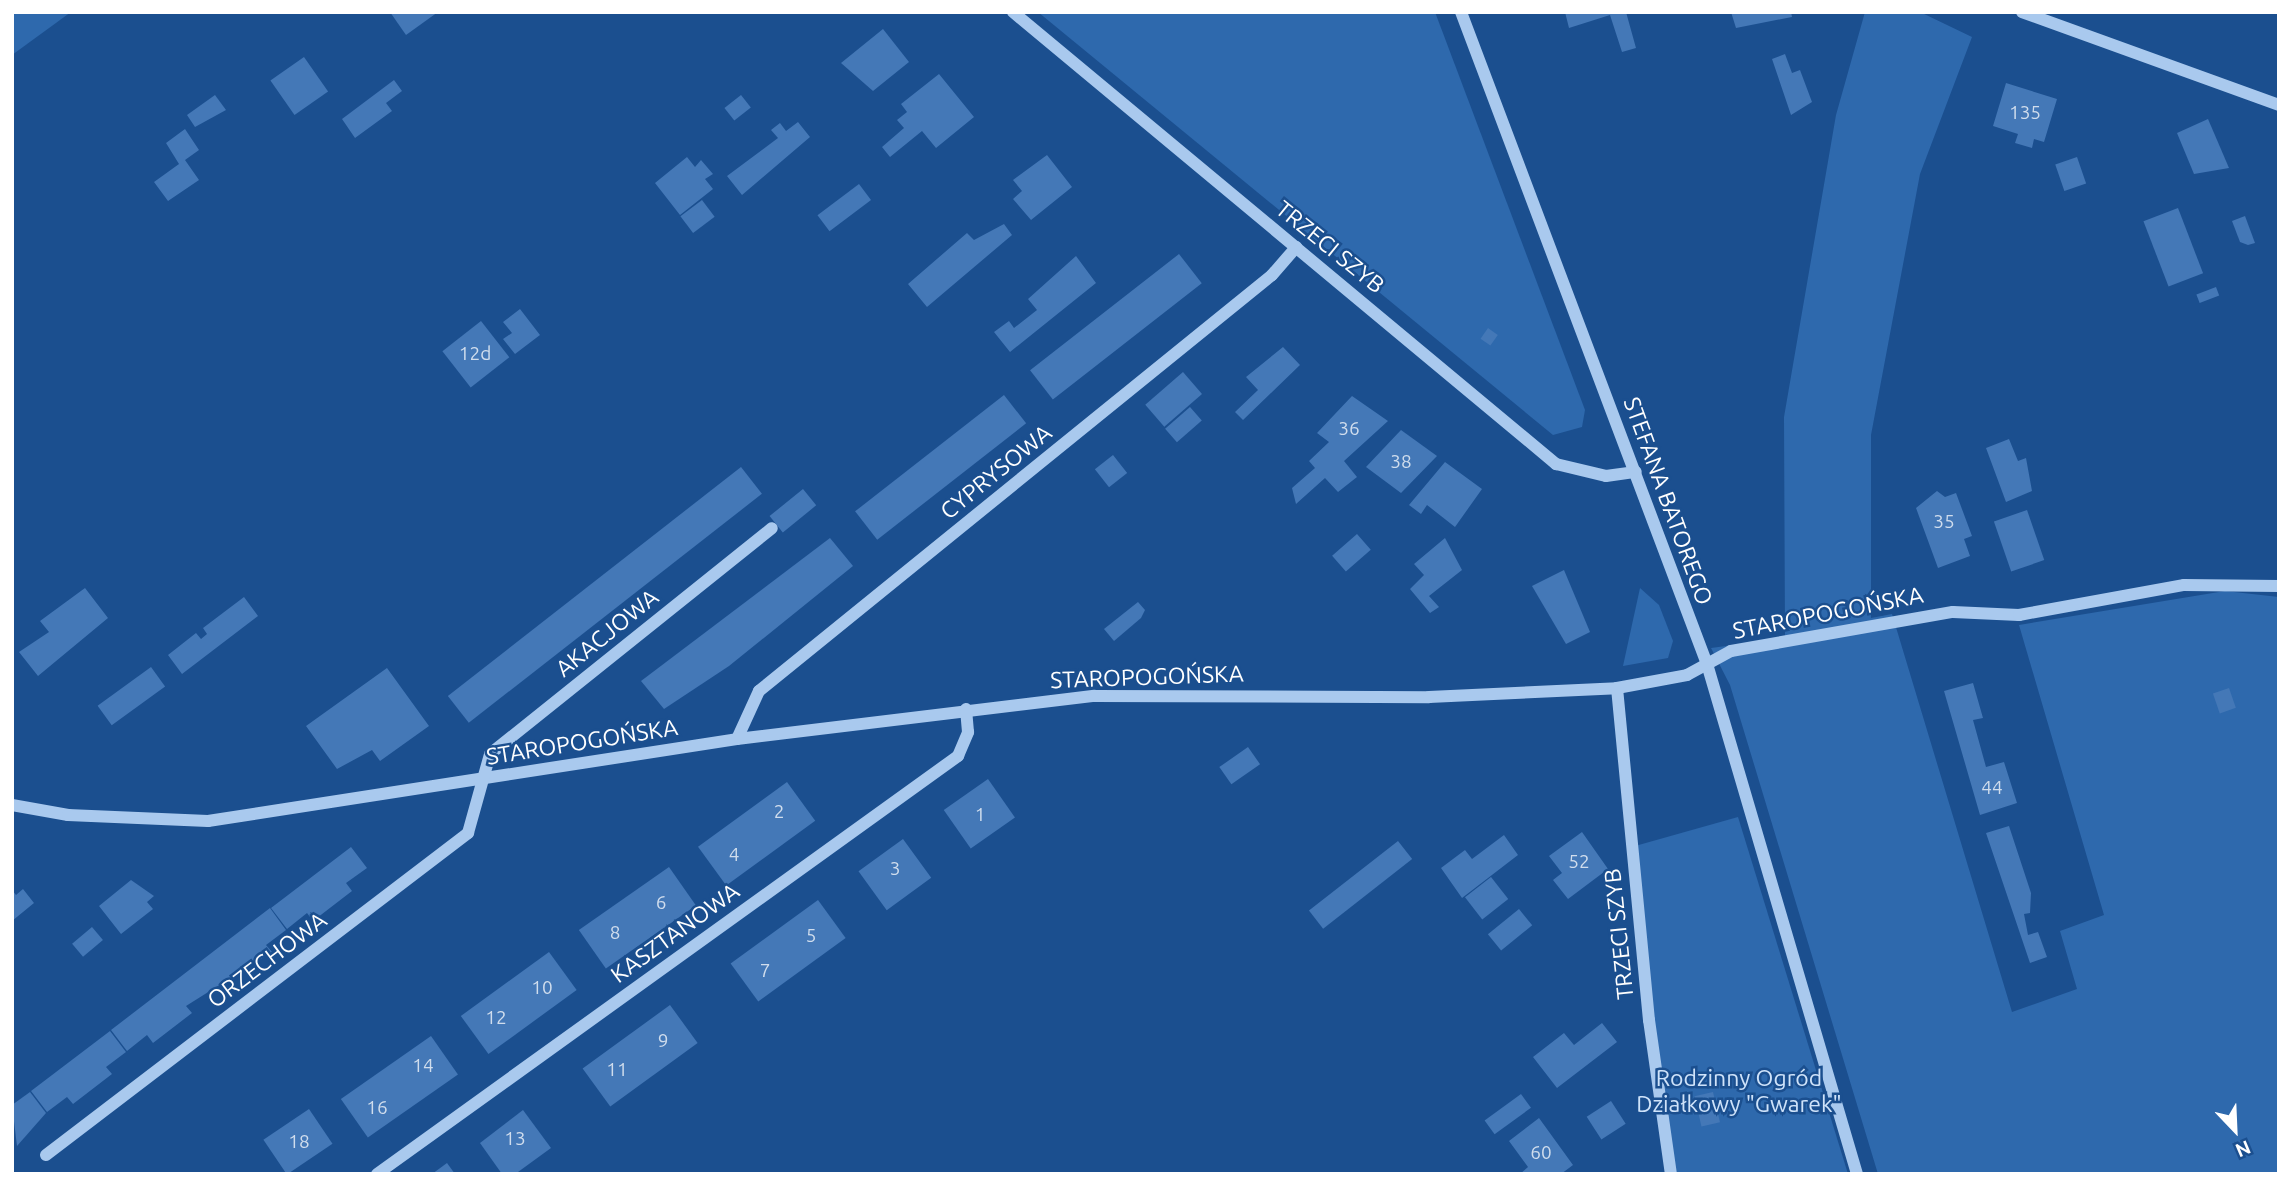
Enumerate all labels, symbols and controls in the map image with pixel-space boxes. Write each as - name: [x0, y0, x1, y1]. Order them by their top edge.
- house number: 135: [2009, 102, 2041, 124]
- street label: TRZECI SZYB: [1270, 195, 1390, 299]
- house number: 12d: [459, 343, 491, 365]
- street label: STEFANA BATOREGO: [1618, 393, 1718, 609]
- house number: 36: [1338, 418, 1360, 440]
- street label: CYPRYSOWA: [935, 419, 1057, 525]
- house number: 38: [1390, 451, 1412, 473]
- house number: 35: [1933, 511, 1955, 533]
- street label: STAROPOGOŃSKA: [1730, 581, 1926, 645]
- street label: AKACJOWA: [550, 583, 664, 683]
- street label: STAROPOGOŃSKA: [1050, 660, 1244, 694]
- street label: STAROPOGOŃSKA: [484, 713, 680, 771]
- house number: 44: [1981, 777, 2003, 799]
- house number: 2: [774, 801, 784, 823]
- house number: 1: [975, 804, 985, 826]
- house number: 4: [729, 844, 739, 866]
- house number: 52: [1568, 851, 1590, 873]
- house number: 3: [890, 858, 900, 880]
- street label: TRZECI SZYB: [1598, 867, 1640, 1001]
- street label: KASZTANOWA: [605, 877, 745, 989]
- house number: 6: [656, 892, 666, 914]
- street label: ORZECHOWA: [202, 906, 332, 1014]
- house number: 8: [610, 922, 620, 944]
- house number: 5: [806, 925, 816, 947]
- house number: 7: [760, 960, 770, 982]
- house number: 10: [531, 977, 553, 999]
- house number: 12: [485, 1007, 507, 1029]
- house number: 9: [658, 1030, 668, 1052]
- house number: 14: [412, 1055, 434, 1077]
- house number: 11: [606, 1059, 628, 1081]
- park label: Rodzinny Ogród Działkowy "Gwarek": [1636, 1064, 1842, 1118]
- north arrow: [2200, 1095, 2270, 1165]
- house number: 16: [366, 1097, 388, 1119]
- house number: 13: [504, 1128, 526, 1150]
- house number: 18: [288, 1131, 310, 1153]
- text: N: [2232, 1136, 2254, 1162]
- house number: 60: [1530, 1142, 1552, 1164]

